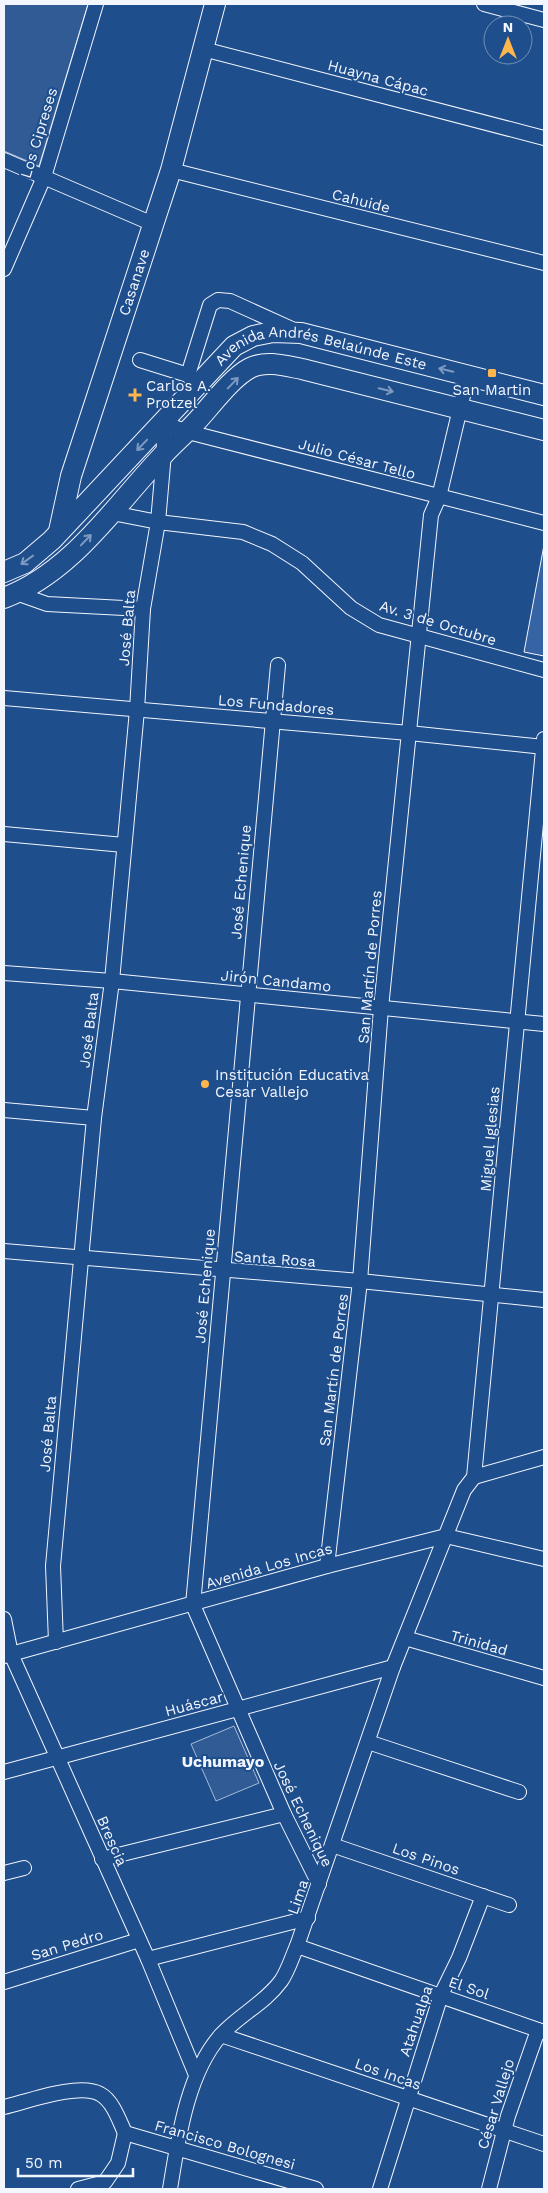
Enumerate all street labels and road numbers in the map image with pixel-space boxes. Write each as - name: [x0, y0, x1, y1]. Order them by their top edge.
- street label: Huayna Cápac: [326, 56, 430, 100]
- street label: Los Cipreses: [17, 86, 61, 180]
- street label: Cahuide: [330, 185, 392, 217]
- street label: Casanave: [115, 247, 154, 318]
- street label: Avenida Andrés Belaúnde Este: [211, 358, 435, 376]
- street label: Julio César Tello: [297, 435, 417, 483]
- street label: José Balta: [115, 589, 139, 667]
- street label: Av. 3 de Octubre: [377, 597, 499, 649]
- street label: Los Fundadores: [217, 691, 335, 719]
- street label: José Echenique: [227, 824, 255, 940]
- street label: San Martín de Porres: [354, 890, 386, 1044]
- street label: Jirón Candamo: [220, 966, 332, 996]
- street label: José Balta: [75, 990, 103, 1069]
- street label: Miguel Iglesias: [476, 1085, 504, 1192]
- street label: José Echenique: [191, 1228, 219, 1344]
- street label: Santa Rosa: [234, 1247, 317, 1271]
- street label: San Martín de Porres: [316, 1293, 352, 1447]
- street label: José Balta: [36, 1395, 60, 1473]
- street label: Avenida Los Incas: [204, 1539, 335, 1593]
- street label: Trinidad: [448, 1626, 510, 1660]
- street label: Huáscar: [163, 1688, 225, 1720]
- street label: José Echenique: [270, 1758, 336, 1870]
- street label: Brescia: [93, 1813, 131, 1869]
- street label: Los Pinos: [390, 1839, 462, 1879]
- street label: Lima: [284, 1877, 312, 1917]
- street label: San Pedro: [29, 1926, 105, 1964]
- street label: El Sol: [446, 1973, 492, 2003]
- street label: Atahualpa: [395, 1983, 437, 2059]
- street label: Los Incas: [352, 2054, 424, 2094]
- street label: César Vallejo: [474, 2056, 518, 2152]
- street label: Francisco Bolognesi: [153, 2116, 297, 2174]

